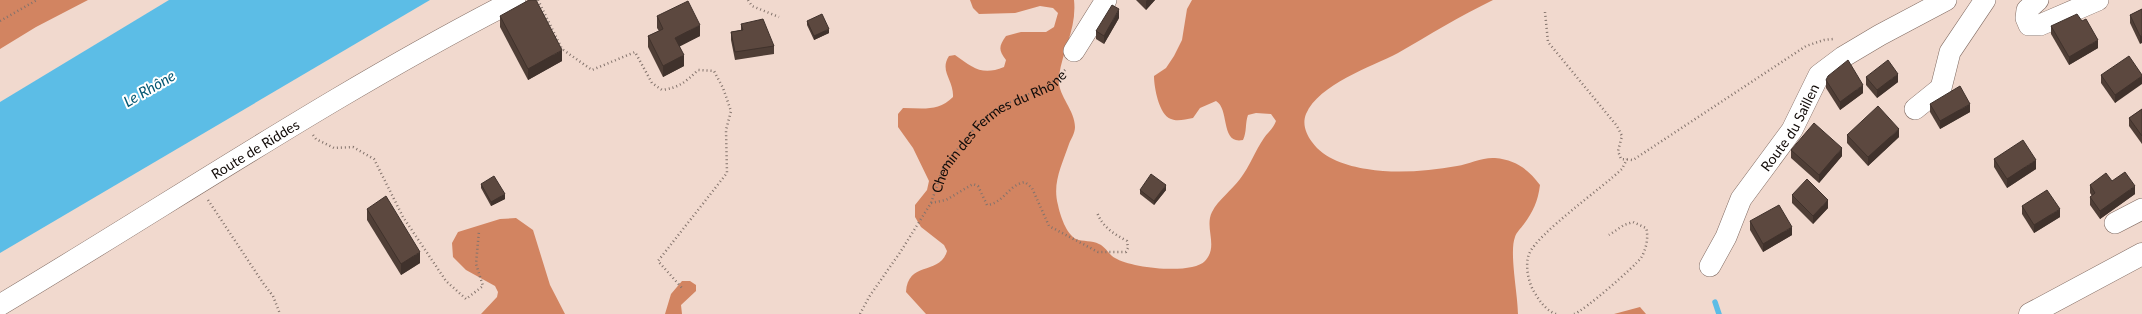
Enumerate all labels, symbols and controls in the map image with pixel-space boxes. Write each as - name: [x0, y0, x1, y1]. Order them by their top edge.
- water label: Le Rhône: [120, 66, 178, 110]
- street label: Chemin des Fermes du Rhône: [927, 66, 1069, 195]
- street label: Route du Saillen: [1756, 81, 1822, 174]
- street label: Route de Riddes: [208, 115, 302, 182]

